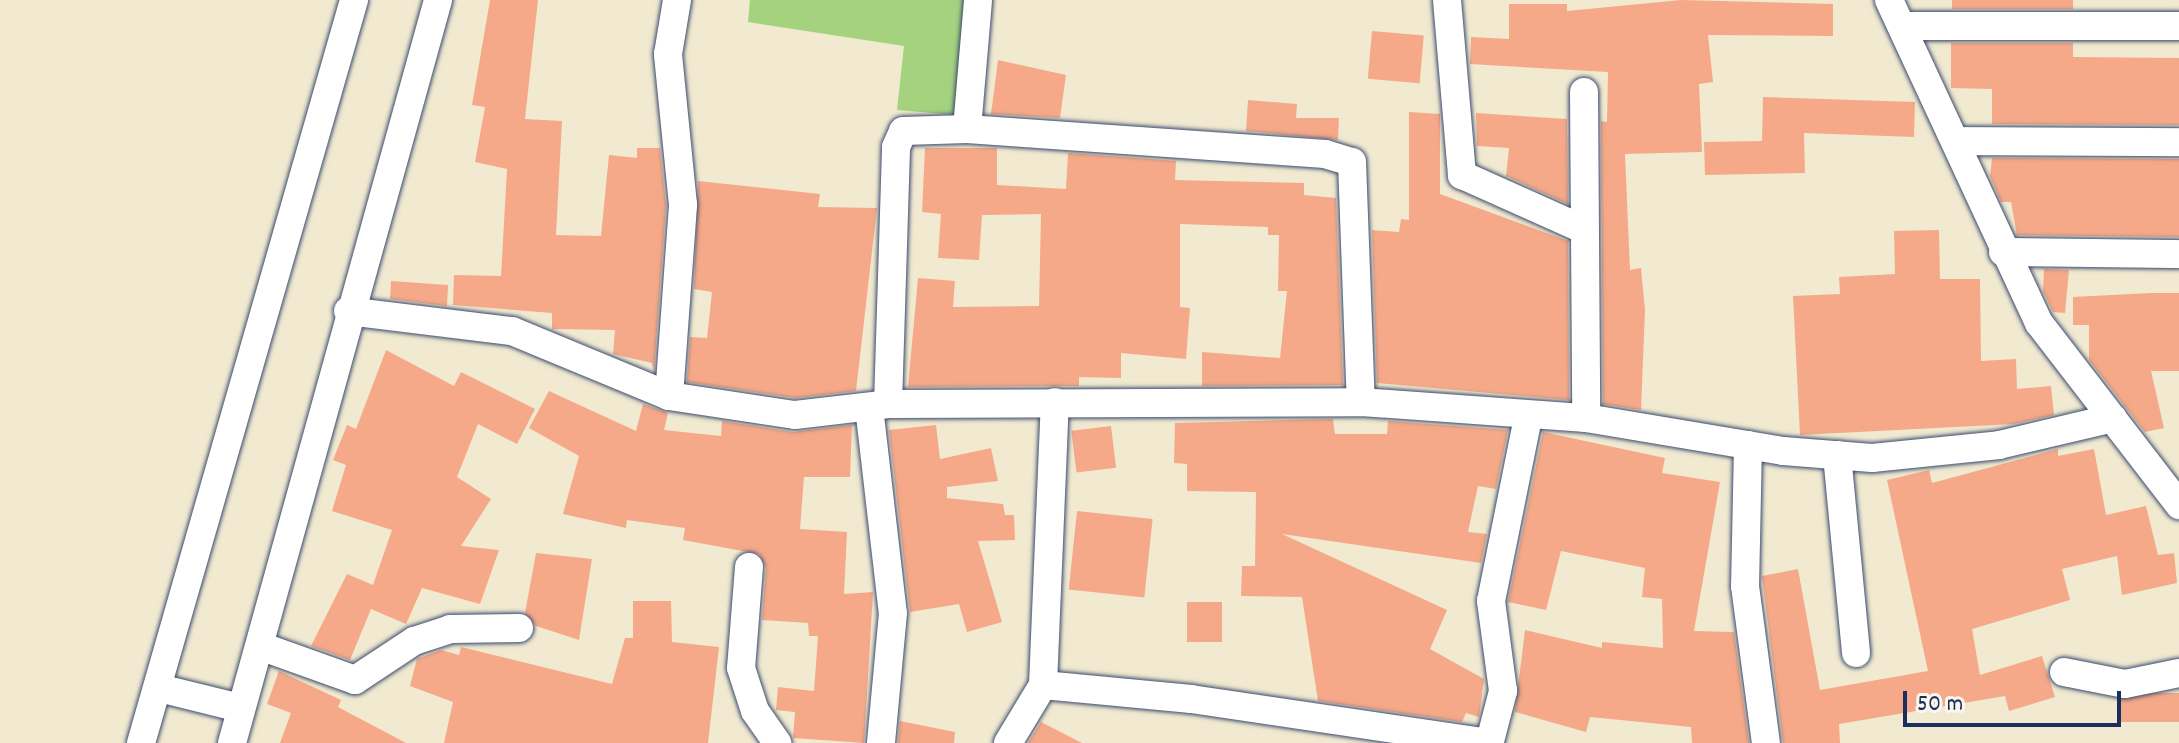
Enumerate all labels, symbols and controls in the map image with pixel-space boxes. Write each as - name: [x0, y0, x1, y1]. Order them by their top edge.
- scale bar: [1907, 675, 2125, 725]
- text: 50 m: [1917, 688, 1963, 722]

